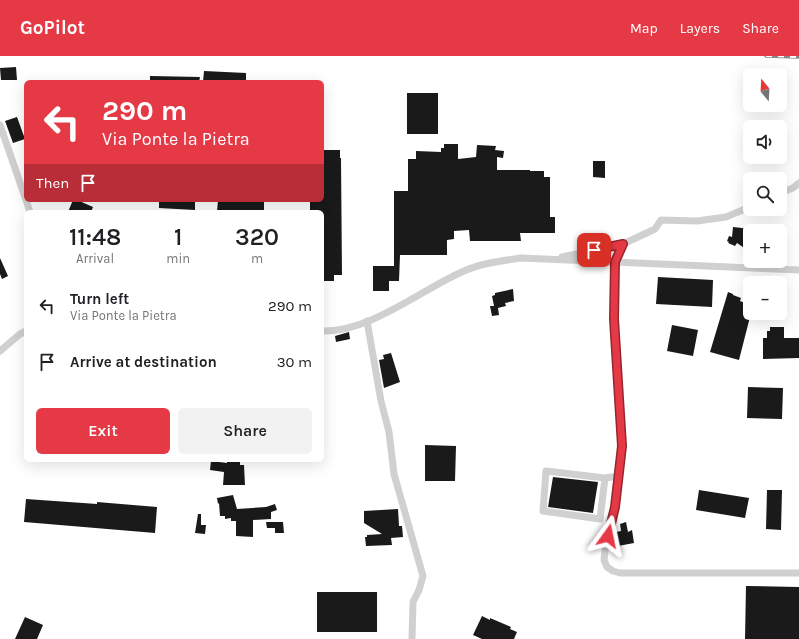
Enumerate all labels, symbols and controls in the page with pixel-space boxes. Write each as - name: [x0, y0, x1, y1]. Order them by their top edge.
- text: GoPilot: [20, 17, 85, 39]
- text: Map: [630, 20, 658, 37]
- text: Layers: [680, 20, 720, 37]
- text: Share: [742, 20, 779, 37]
- north arrow: [743, 68, 787, 112]
- map controls: [743, 68, 787, 320]
- text: 290 m: [102, 94, 187, 127]
- icon: left: [36, 96, 88, 148]
- button: sound: [743, 120, 787, 164]
- text: Via Ponte la Pietra: [102, 128, 250, 150]
- icon: arrive: [77, 172, 99, 194]
- button: search: [743, 172, 787, 216]
- text: Then: [36, 174, 69, 192]
- text: 11:48: [69, 223, 121, 251]
- text: 1: [174, 223, 182, 251]
- text: 320: [235, 223, 279, 251]
- button: +: [743, 224, 787, 268]
- pin: [577, 233, 611, 267]
- icon: arrive: [583, 239, 605, 261]
- text: Arrival: [76, 251, 114, 266]
- text: min: [166, 251, 190, 266]
- text: m: [251, 251, 263, 266]
- button: −: [743, 276, 787, 320]
- text: Turn left: [70, 290, 129, 308]
- icon: left: [36, 295, 58, 317]
- text: 290 m: [268, 297, 312, 315]
- text: Via Ponte la Pietra: [70, 308, 177, 323]
- icon: arrive: [36, 351, 58, 373]
- text: Arrive at destination: [70, 353, 217, 371]
- text: 30 m: [277, 353, 312, 371]
- button: Exit: [36, 408, 170, 454]
- button: Share: [178, 408, 312, 454]
- position arrow: [587, 515, 629, 557]

